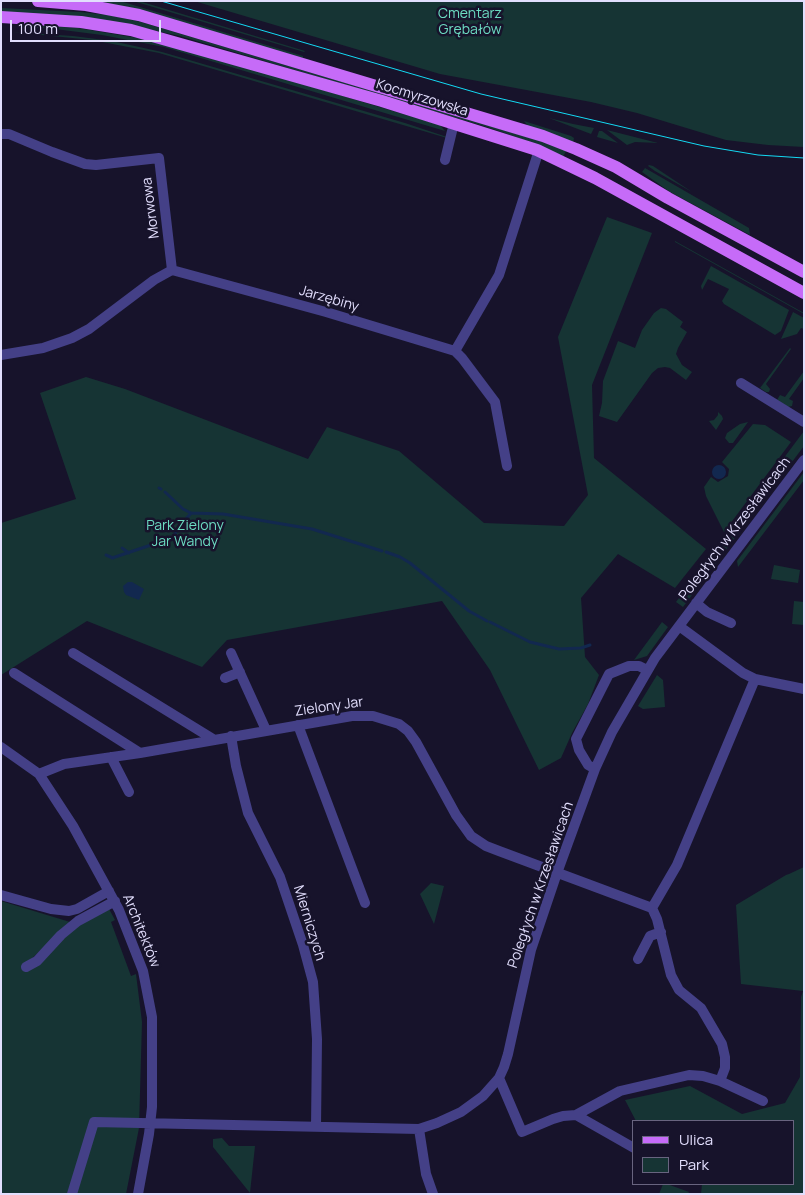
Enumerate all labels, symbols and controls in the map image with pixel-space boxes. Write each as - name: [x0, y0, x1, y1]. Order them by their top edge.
- park label: Cmentarz Grębałów: [438, 6, 502, 38]
- scale bar: [12, 10, 164, 42]
- text: 100 m: [18, 18, 58, 39]
- street label: Kocmyrzowska: [374, 76, 470, 120]
- street label: Morwowa: [139, 176, 163, 240]
- street label: Jarzębiny: [297, 282, 361, 316]
- street label: Poległych w Krzesławicach: [676, 454, 794, 604]
- park label: Park Zielony Jar Wandy: [146, 518, 224, 550]
- street label: Zielony Jar: [294, 694, 364, 720]
- street label: Poległych w Krzesławicach: [505, 800, 577, 970]
- street label: Mierniczych: [290, 883, 328, 963]
- street label: Architektów: [119, 892, 163, 970]
- legend: [632, 1120, 795, 1185]
- text: Ulica: [679, 1129, 713, 1150]
- text: Park: [679, 1154, 709, 1175]

